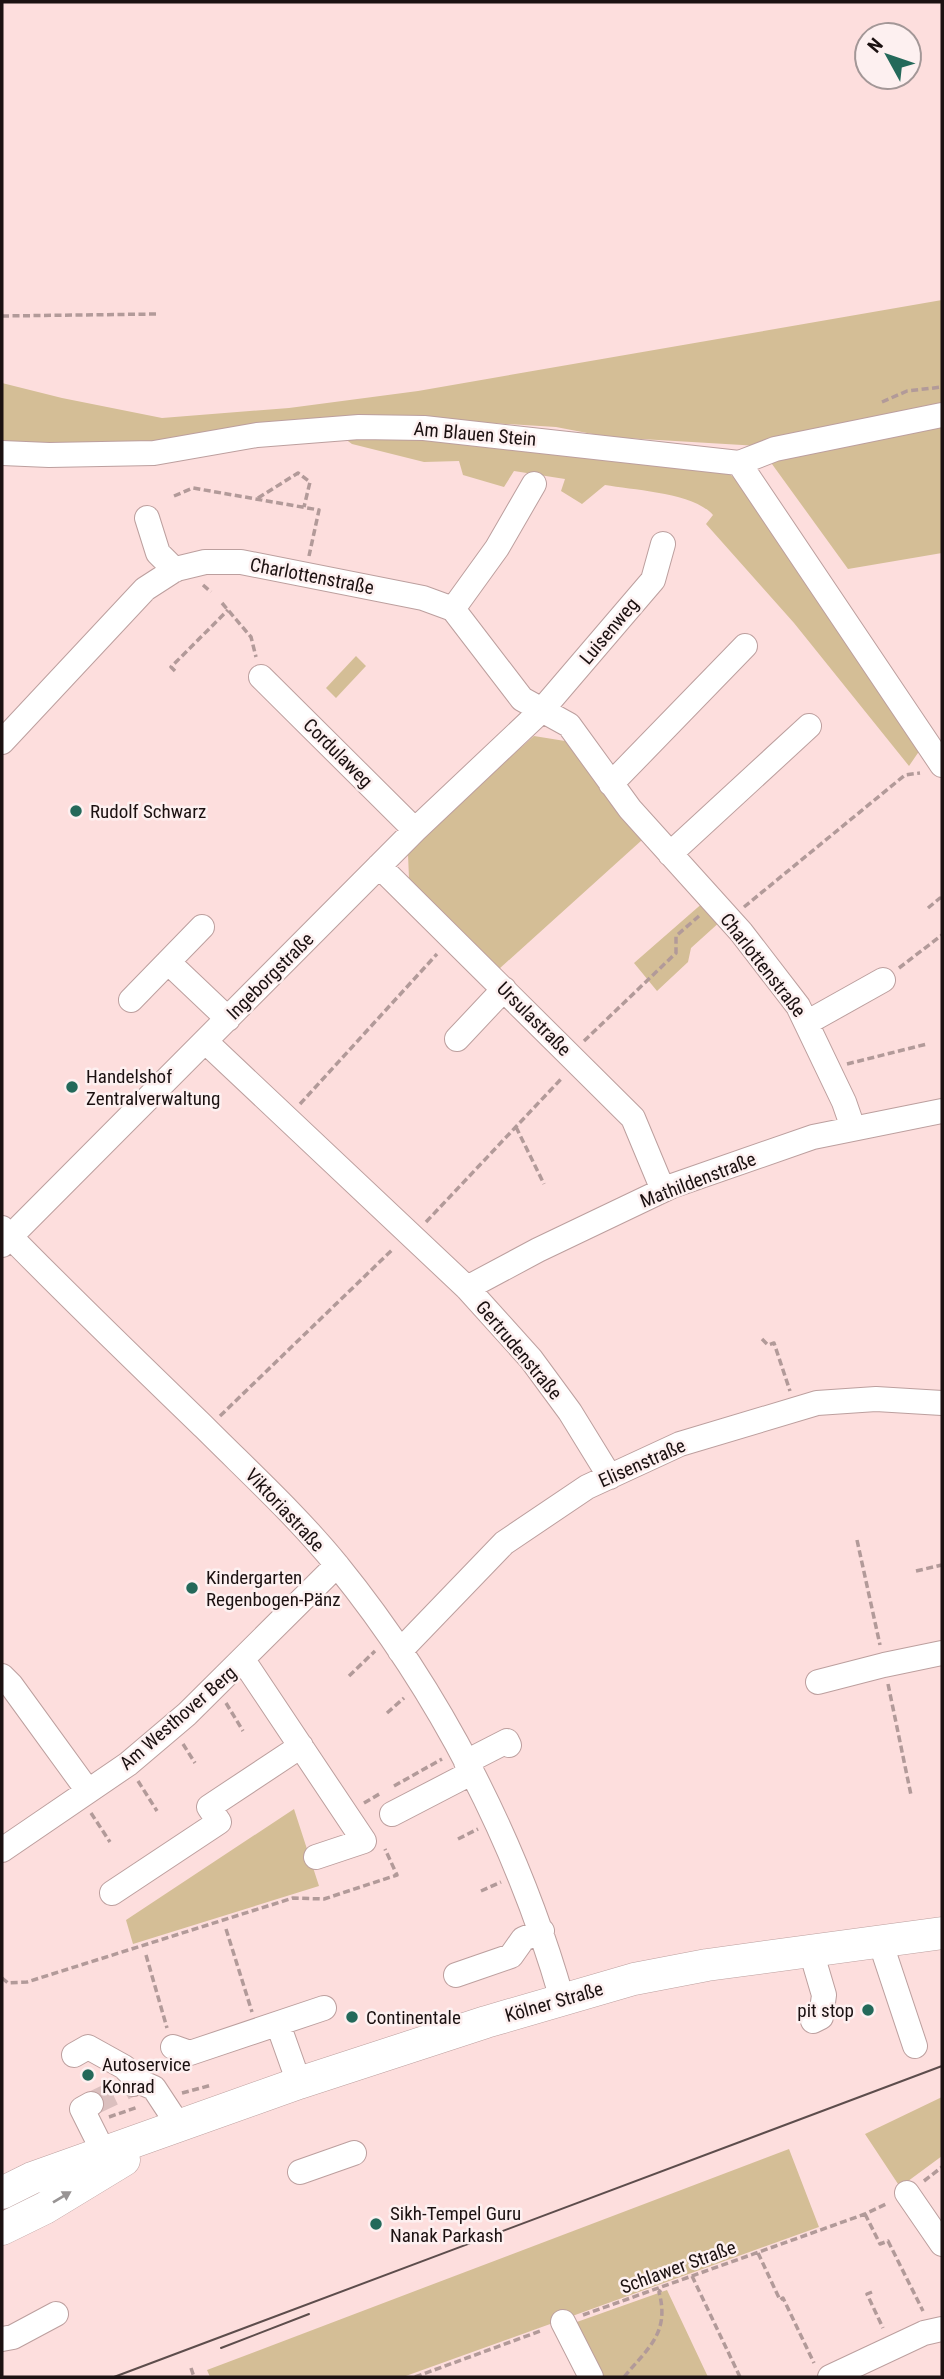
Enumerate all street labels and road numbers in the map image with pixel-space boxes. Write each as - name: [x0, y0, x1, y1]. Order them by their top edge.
- street label: Am Blauen Stein: [413, 417, 537, 451]
- street label: Charlottenstraße: [248, 553, 376, 599]
- street label: Luisenweg: [575, 593, 643, 669]
- street label: Cordulaweg: [299, 714, 377, 792]
- street label: Charlottenstraße: [715, 908, 811, 1022]
- street label: Ingeborgstraße: [222, 928, 318, 1024]
- street label: Ursulastraße: [492, 977, 576, 1061]
- street label: Mathildenstraße: [637, 1147, 759, 1213]
- street label: Gertrudenstraße: [471, 1296, 567, 1404]
- street label: Elisenstraße: [595, 1434, 689, 1492]
- street label: Viktoriastraße: [241, 1464, 329, 1556]
- street label: Am Westhover Berg: [115, 1661, 241, 1775]
- street label: Kölner Straße: [502, 1977, 606, 2027]
- street label: Schlawer Straße: [617, 2235, 739, 2299]

